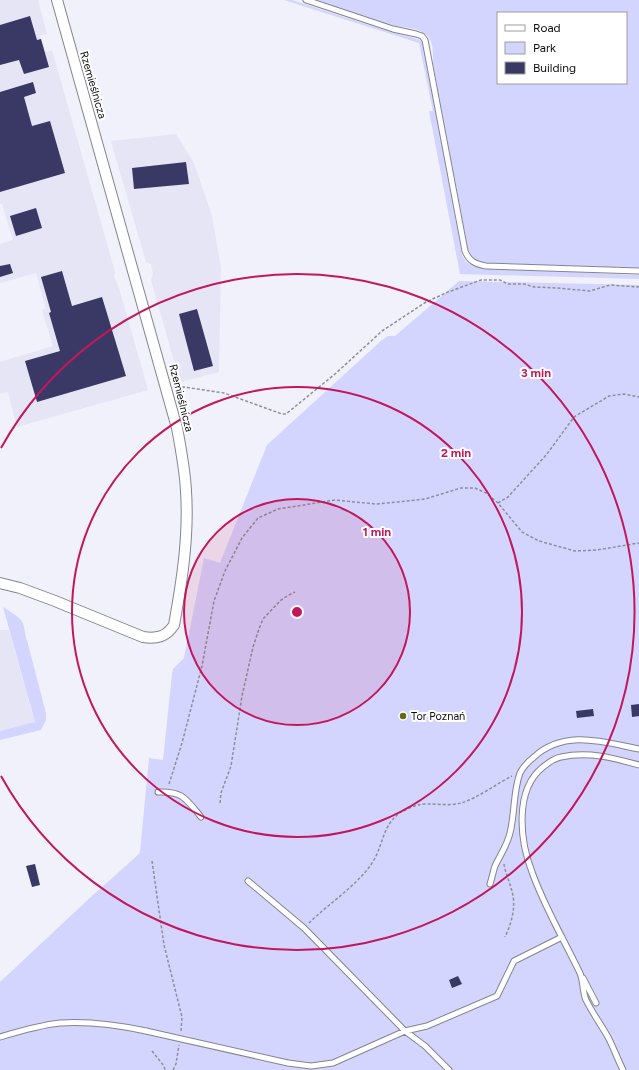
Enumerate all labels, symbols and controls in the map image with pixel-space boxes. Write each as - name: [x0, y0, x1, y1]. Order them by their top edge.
- legend: [497, 12, 627, 84]
- text: Road: [533, 21, 561, 35]
- text: Park: [533, 41, 556, 55]
- street label: Rzemieślnicza: [77, 50, 109, 120]
- text: Building: [533, 61, 576, 75]
- street label: Rzemieślnicza: [166, 363, 196, 433]
- text: 3 min: [521, 366, 551, 380]
- text: 2 min: [441, 446, 471, 460]
- text: 1 min: [363, 525, 391, 539]
- centre of rings: [290, 605, 304, 619]
- place label: Tor Poznań: [411, 710, 465, 723]
- marker: Tor Poznań: [398, 711, 408, 721]

